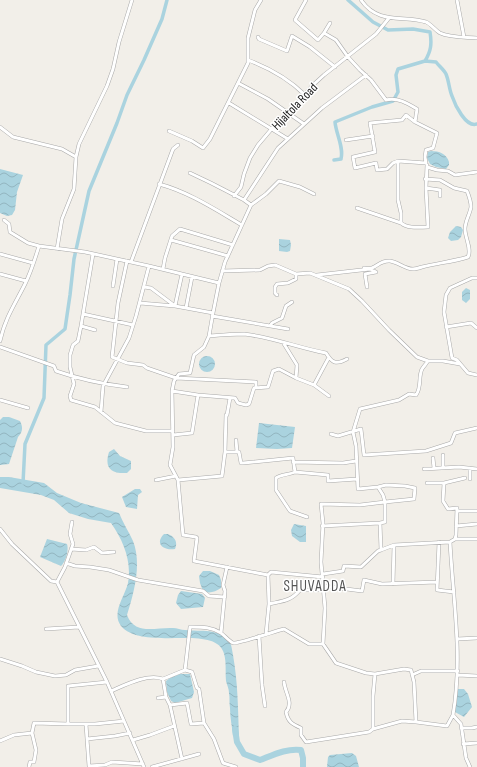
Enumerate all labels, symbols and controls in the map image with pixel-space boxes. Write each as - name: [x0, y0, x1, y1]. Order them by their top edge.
- street label: Hijaltola Road: [268, 80, 321, 134]
- district label: SHUVADDA: [283, 577, 347, 596]

